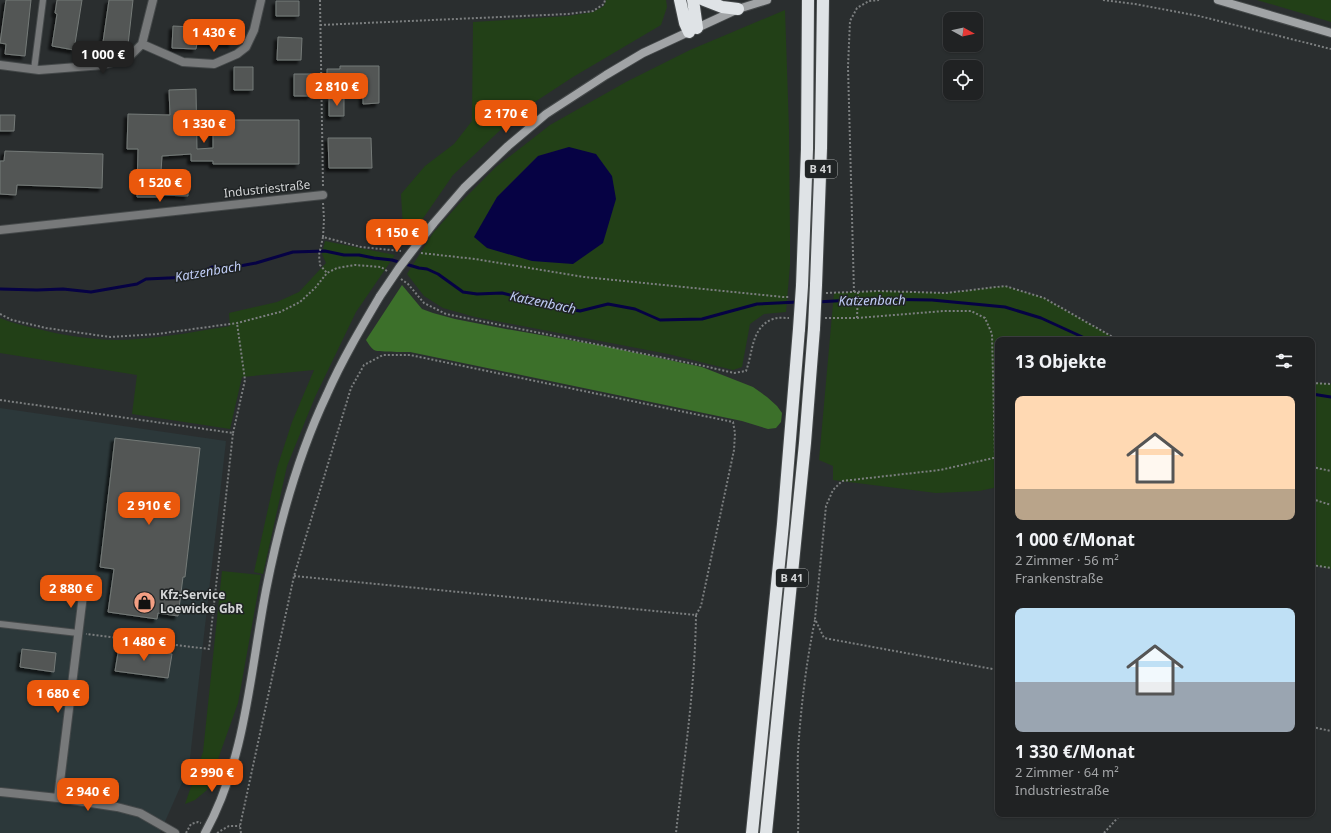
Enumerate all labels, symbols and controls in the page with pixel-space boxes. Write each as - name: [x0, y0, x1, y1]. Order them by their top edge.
- north arrow: [943, 12, 983, 52]
- map controls: [943, 12, 983, 100]
- pin: 1 430 €: [177, 19, 251, 53]
- text: 1 430 €: [192, 23, 236, 41]
- pin: 1 000 €: [66, 41, 140, 75]
- text: 1 000 €: [81, 45, 125, 63]
- button: locate: [943, 60, 983, 100]
- pin: 2 810 €: [300, 73, 374, 107]
- text: 2 810 €: [315, 77, 359, 95]
- pin: 2 170 €: [469, 100, 543, 134]
- text: 2 170 €: [484, 104, 528, 122]
- pin: 1 330 €: [167, 110, 241, 144]
- text: 1 330 €: [182, 114, 226, 132]
- road number: B 41: [805, 160, 837, 178]
- pin: 1 520 €: [123, 169, 197, 203]
- text: 1 520 €: [138, 173, 182, 191]
- street label: Industriestraße: [223, 175, 311, 202]
- pin: 1 150 €: [360, 219, 434, 253]
- text: 1 150 €: [375, 223, 419, 241]
- water label: Katzenbach: [173, 256, 243, 286]
- water label: Katzenbach: [508, 286, 578, 318]
- water label: Katzenbach: [838, 290, 906, 310]
- text: 13 Objekte: [1015, 350, 1106, 373]
- icon: filters: [1273, 350, 1295, 372]
- icon: home: [1119, 422, 1191, 494]
- pin: 2 910 €: [112, 492, 186, 526]
- text: 2 910 €: [127, 496, 171, 514]
- text: 1 000 €/Monat: [1015, 528, 1135, 551]
- text: 2 Zimmer · 56 m²: [1015, 551, 1119, 569]
- road number: B 41: [776, 569, 808, 587]
- text: Frankenstraße: [1015, 569, 1103, 587]
- pin: 2 880 €: [34, 575, 108, 609]
- text: 2 880 €: [49, 579, 93, 597]
- place label: Kfz-Service Loewicke GbR: [160, 586, 243, 617]
- shop icon: Kfz-Service Loewicke GbR: [132, 589, 158, 615]
- pin: 1 480 €: [107, 628, 181, 662]
- text: 1 480 €: [122, 632, 166, 650]
- icon: home: [1119, 634, 1191, 706]
- pin: 1 680 €: [21, 680, 95, 714]
- text: 1 680 €: [36, 684, 80, 702]
- text: 1 330 €/Monat: [1015, 740, 1135, 763]
- pin: 2 990 €: [175, 759, 249, 793]
- text: 2 990 €: [190, 763, 234, 781]
- text: 2 Zimmer · 64 m²: [1015, 763, 1119, 781]
- pin: 2 940 €: [51, 778, 125, 812]
- text: Industriestraße: [1015, 781, 1109, 799]
- text: 2 940 €: [66, 782, 110, 800]

